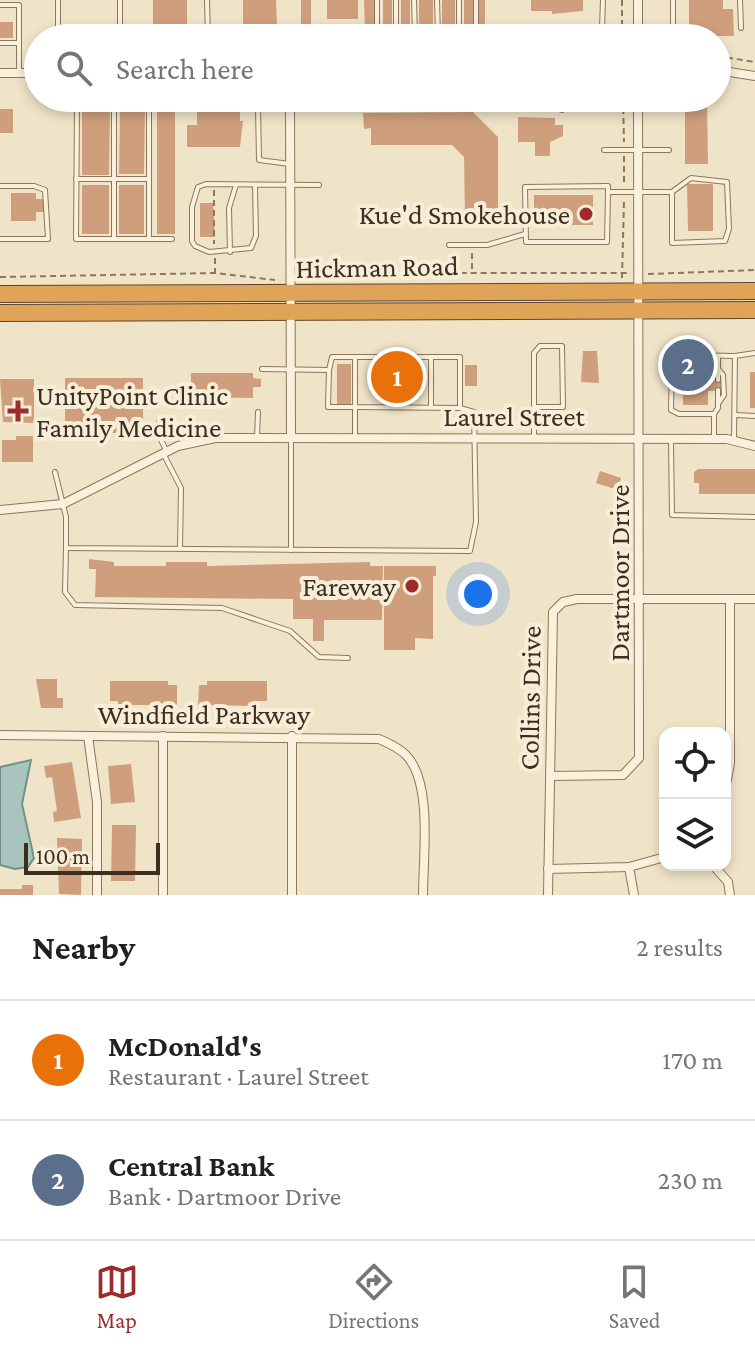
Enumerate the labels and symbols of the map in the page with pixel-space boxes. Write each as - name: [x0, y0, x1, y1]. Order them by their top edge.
- place label: Kue'd Smokehouse: [359, 199, 570, 230]
- marker: Kue'd Smokehouse: [577, 205, 595, 223]
- street label: Hickman Road: [295, 250, 459, 284]
- pin: 2: [662, 335, 714, 395]
- pin: 1: [371, 347, 423, 407]
- place label: UnityPoint Clinic Family Medicine: [36, 380, 228, 443]
- marker: UnityPoint Clinic Family Medicine: [7, 400, 29, 422]
- street label: Laurel Street: [443, 401, 586, 432]
- street label: Dartmoor Drive: [604, 484, 635, 662]
- place label: Fareway: [302, 571, 397, 602]
- your location: [458, 574, 498, 614]
- marker: Fareway: [403, 577, 421, 595]
- street label: Collins Drive: [513, 625, 547, 771]
- street label: Windfield Parkway: [98, 699, 311, 730]
- scale bar: [24, 839, 160, 875]

